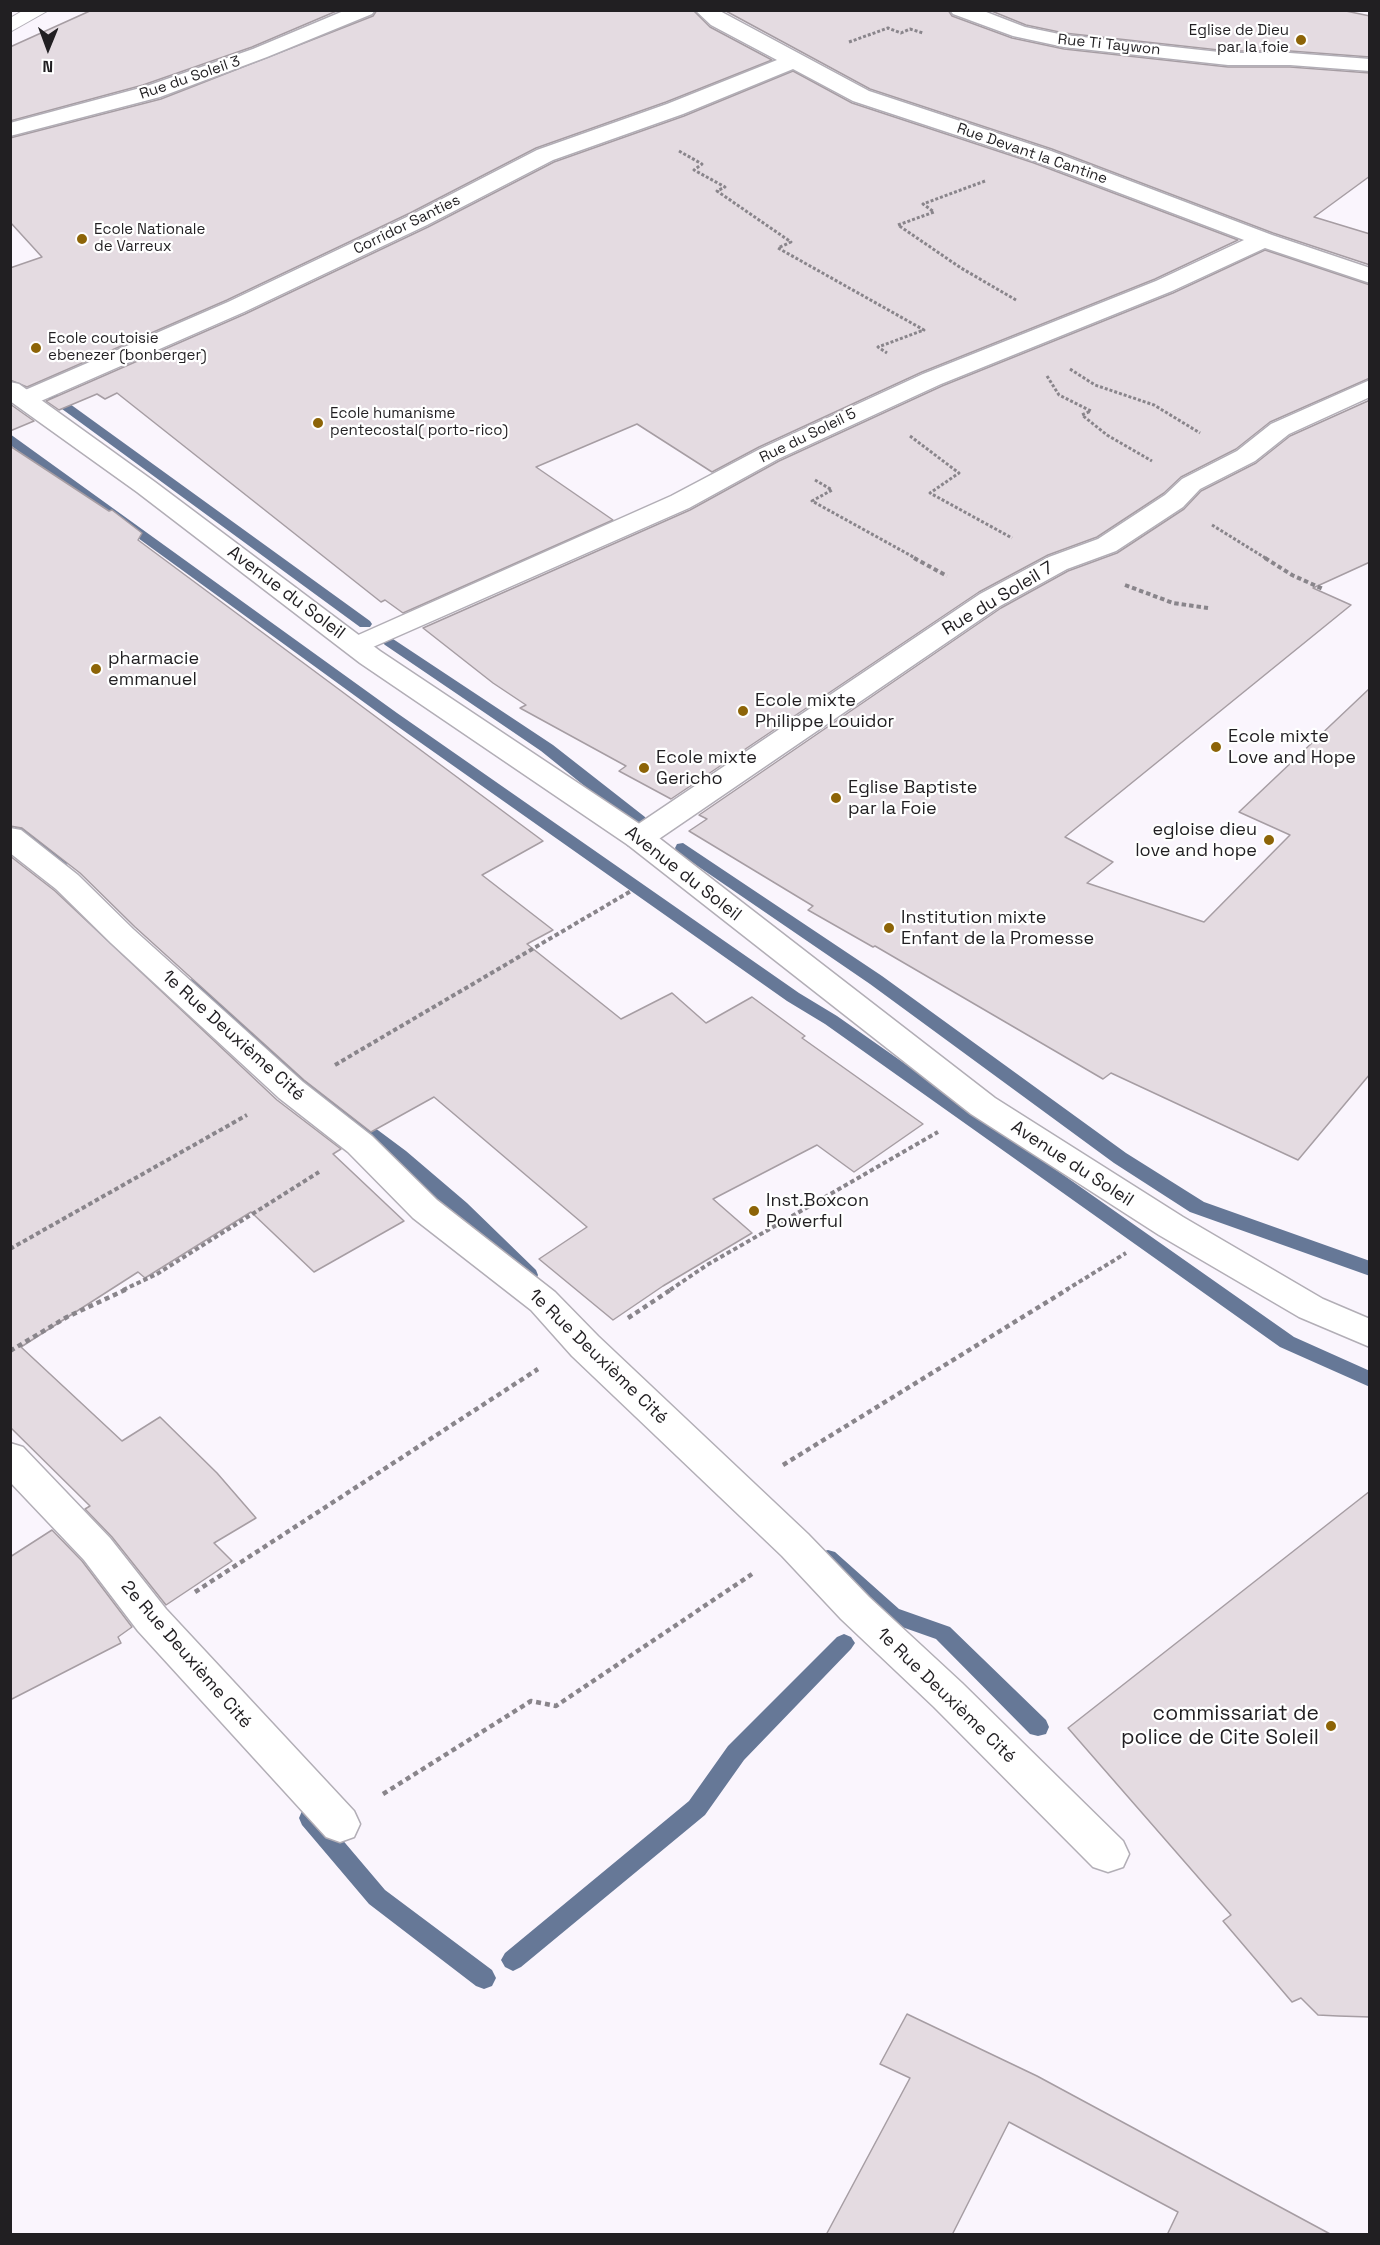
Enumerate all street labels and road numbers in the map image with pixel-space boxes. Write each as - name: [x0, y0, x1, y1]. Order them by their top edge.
- street label: Rue Ti Taywon: [1057, 31, 1161, 59]
- street label: Rue du Soleil 3: [137, 52, 243, 104]
- street label: Rue Devant la Cantine: [954, 120, 1110, 188]
- street label: Corridor Santies: [351, 191, 463, 259]
- street label: Rue du Soleil 5: [757, 405, 859, 467]
- street label: Avenue du Soleil: [223, 542, 349, 644]
- street label: Rue du Soleil 7: [939, 557, 1057, 641]
- street label: Avenue du Soleil: [621, 822, 745, 926]
- street label: 1e Rue Deuxième Cité: [157, 966, 309, 1106]
- street label: Avenue du Soleil: [1007, 1116, 1137, 1212]
- street label: 1e Rue Deuxième Cité: [524, 1285, 672, 1429]
- street label: 2e Rue Deuxième Cité: [116, 1577, 256, 1733]
- street label: 1e Rue Deuxième Cité: [872, 1624, 1020, 1768]

